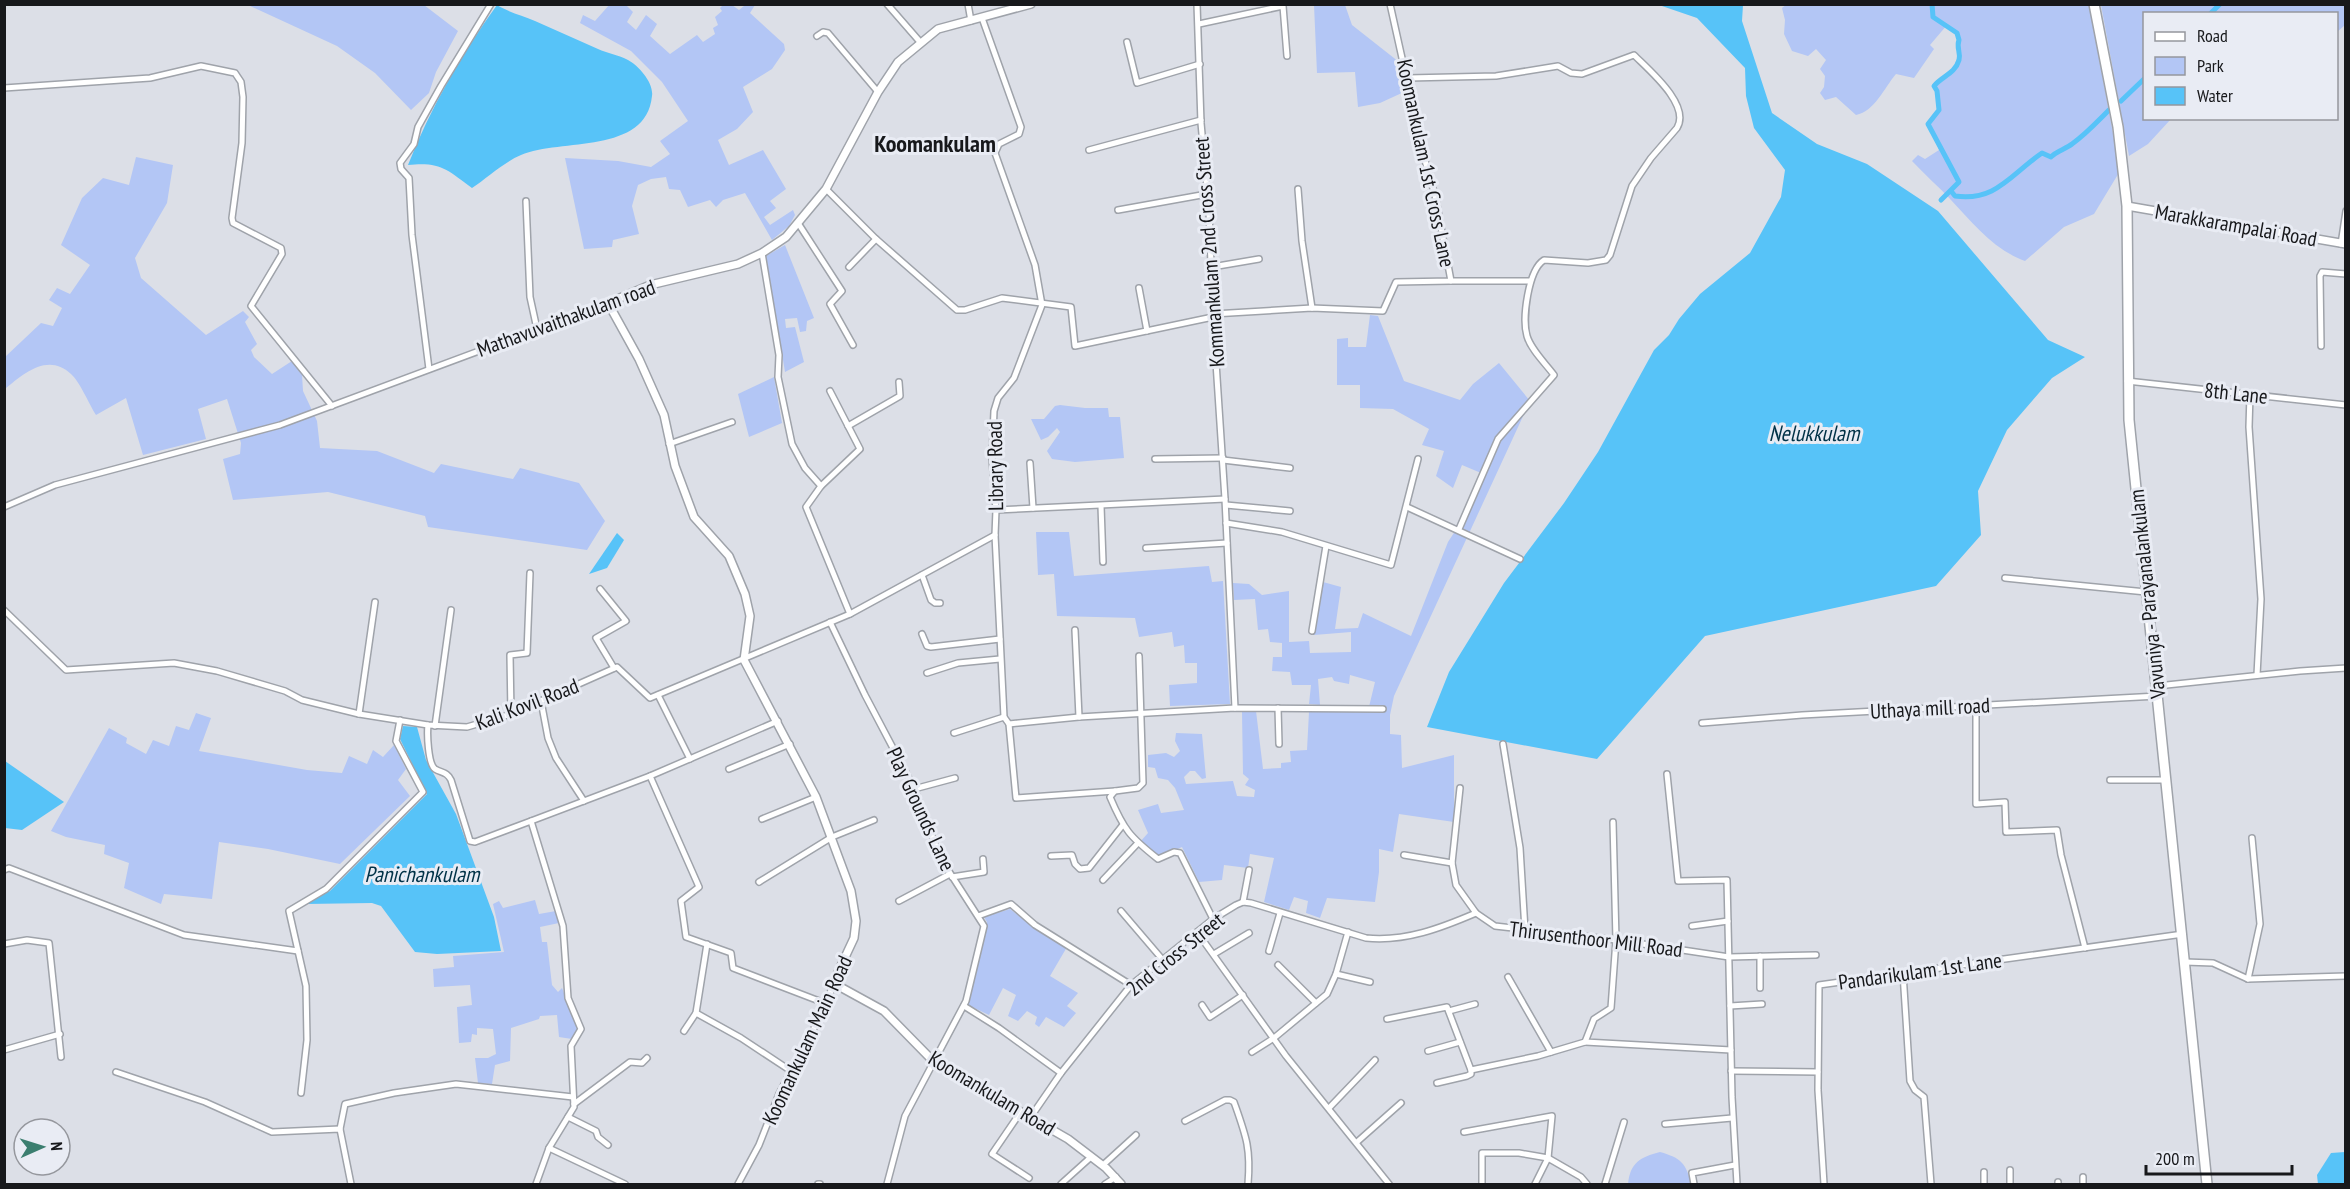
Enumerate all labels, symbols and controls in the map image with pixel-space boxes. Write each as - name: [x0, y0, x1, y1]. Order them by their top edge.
- legend: [2143, 12, 2338, 120]
- text: Road: [2197, 24, 2228, 47]
- text: Park: [2197, 54, 2224, 77]
- street label: Koomankulam 1st Cross Lane: [1391, 57, 1461, 269]
- text: Water: [2197, 84, 2233, 107]
- district label: Koomankulam: [874, 128, 996, 159]
- street label: Kommankulam 2nd Cross Street: [1187, 136, 1231, 368]
- street label: Marakkarampalai Road: [2153, 197, 2319, 253]
- street label: Mathavuvaithakulam road: [473, 273, 659, 363]
- street label: 8th Lane: [2203, 376, 2269, 410]
- water label: Nelukkulam: [1769, 419, 1861, 447]
- street label: Library Road: [981, 421, 1009, 511]
- street label: Vavuniya - Parayanalankulam: [2123, 488, 2172, 701]
- street label: Kali Kovil Road: [472, 672, 582, 736]
- street label: Uthaya mill road: [1869, 691, 1991, 725]
- street label: Play Grounds Lane: [881, 743, 961, 875]
- water label: Panichankulam: [365, 860, 481, 888]
- street label: 2nd Cross Street: [1120, 906, 1230, 1002]
- street label: Thirusenthoor Mill Road: [1508, 915, 1684, 963]
- street label: Pandarikulam 1st Lane: [1837, 946, 2003, 996]
- street label: Koomankulam Main Road: [756, 951, 858, 1129]
- street label: Koomankulam Road: [924, 1044, 1060, 1142]
- north arrow: [12, 1117, 72, 1177]
- scale bar: [2146, 1138, 2292, 1176]
- text: N: [47, 1141, 67, 1151]
- text: 200 m: [2155, 1147, 2195, 1170]

